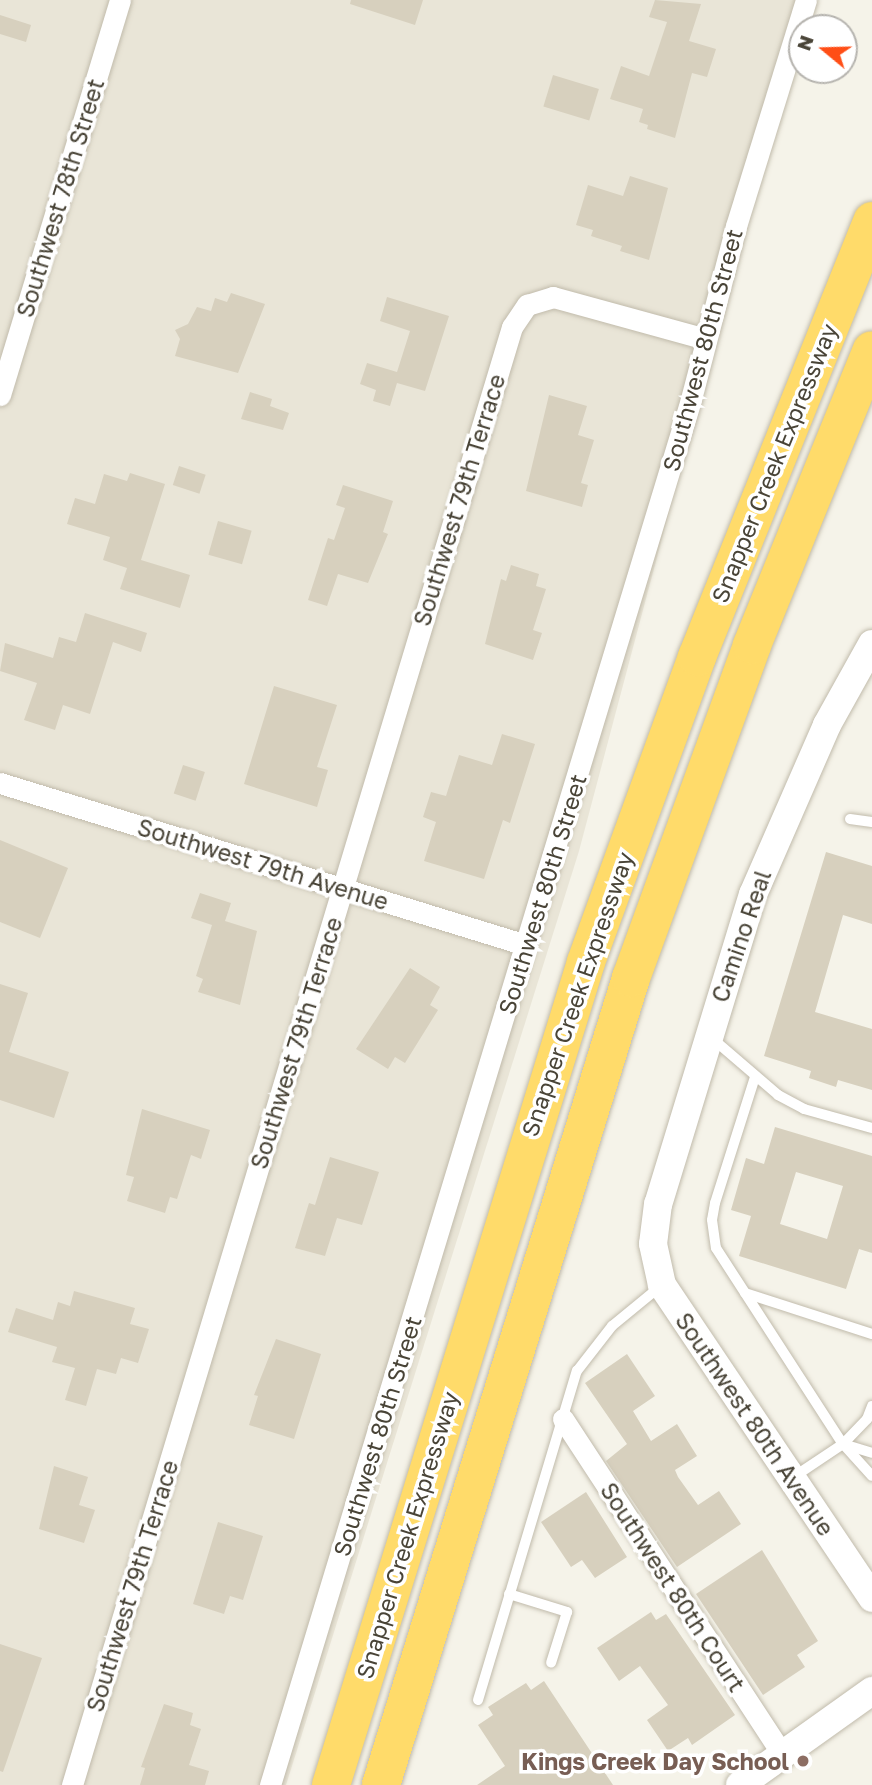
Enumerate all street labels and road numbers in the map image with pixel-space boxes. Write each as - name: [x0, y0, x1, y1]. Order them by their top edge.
- street label: Southwest 78th Street: [11, 75, 109, 321]
- street label: Southwest 80th Street: [656, 226, 748, 474]
- street label: Snapper Creek Expressway: [705, 319, 843, 607]
- street label: Southwest 79th Terrace: [408, 371, 510, 629]
- street label: Southwest 80th Street: [492, 770, 592, 1018]
- street label: Southwest 79th Avenue: [134, 813, 392, 915]
- street label: Snapper Creek Expressway: [515, 848, 639, 1140]
- street label: Camino Real: [705, 866, 777, 1006]
- street label: Southwest 79th Terrace: [245, 914, 347, 1172]
- street label: Southwest 80th Avenue: [670, 1307, 840, 1541]
- street label: Southwest 80th Street: [327, 1312, 427, 1560]
- street label: Snapper Creek Expressway: [350, 1388, 464, 1682]
- street label: Southwest 79th Terrace: [81, 1457, 183, 1715]
- street label: Southwest 80th Court: [595, 1477, 751, 1697]

